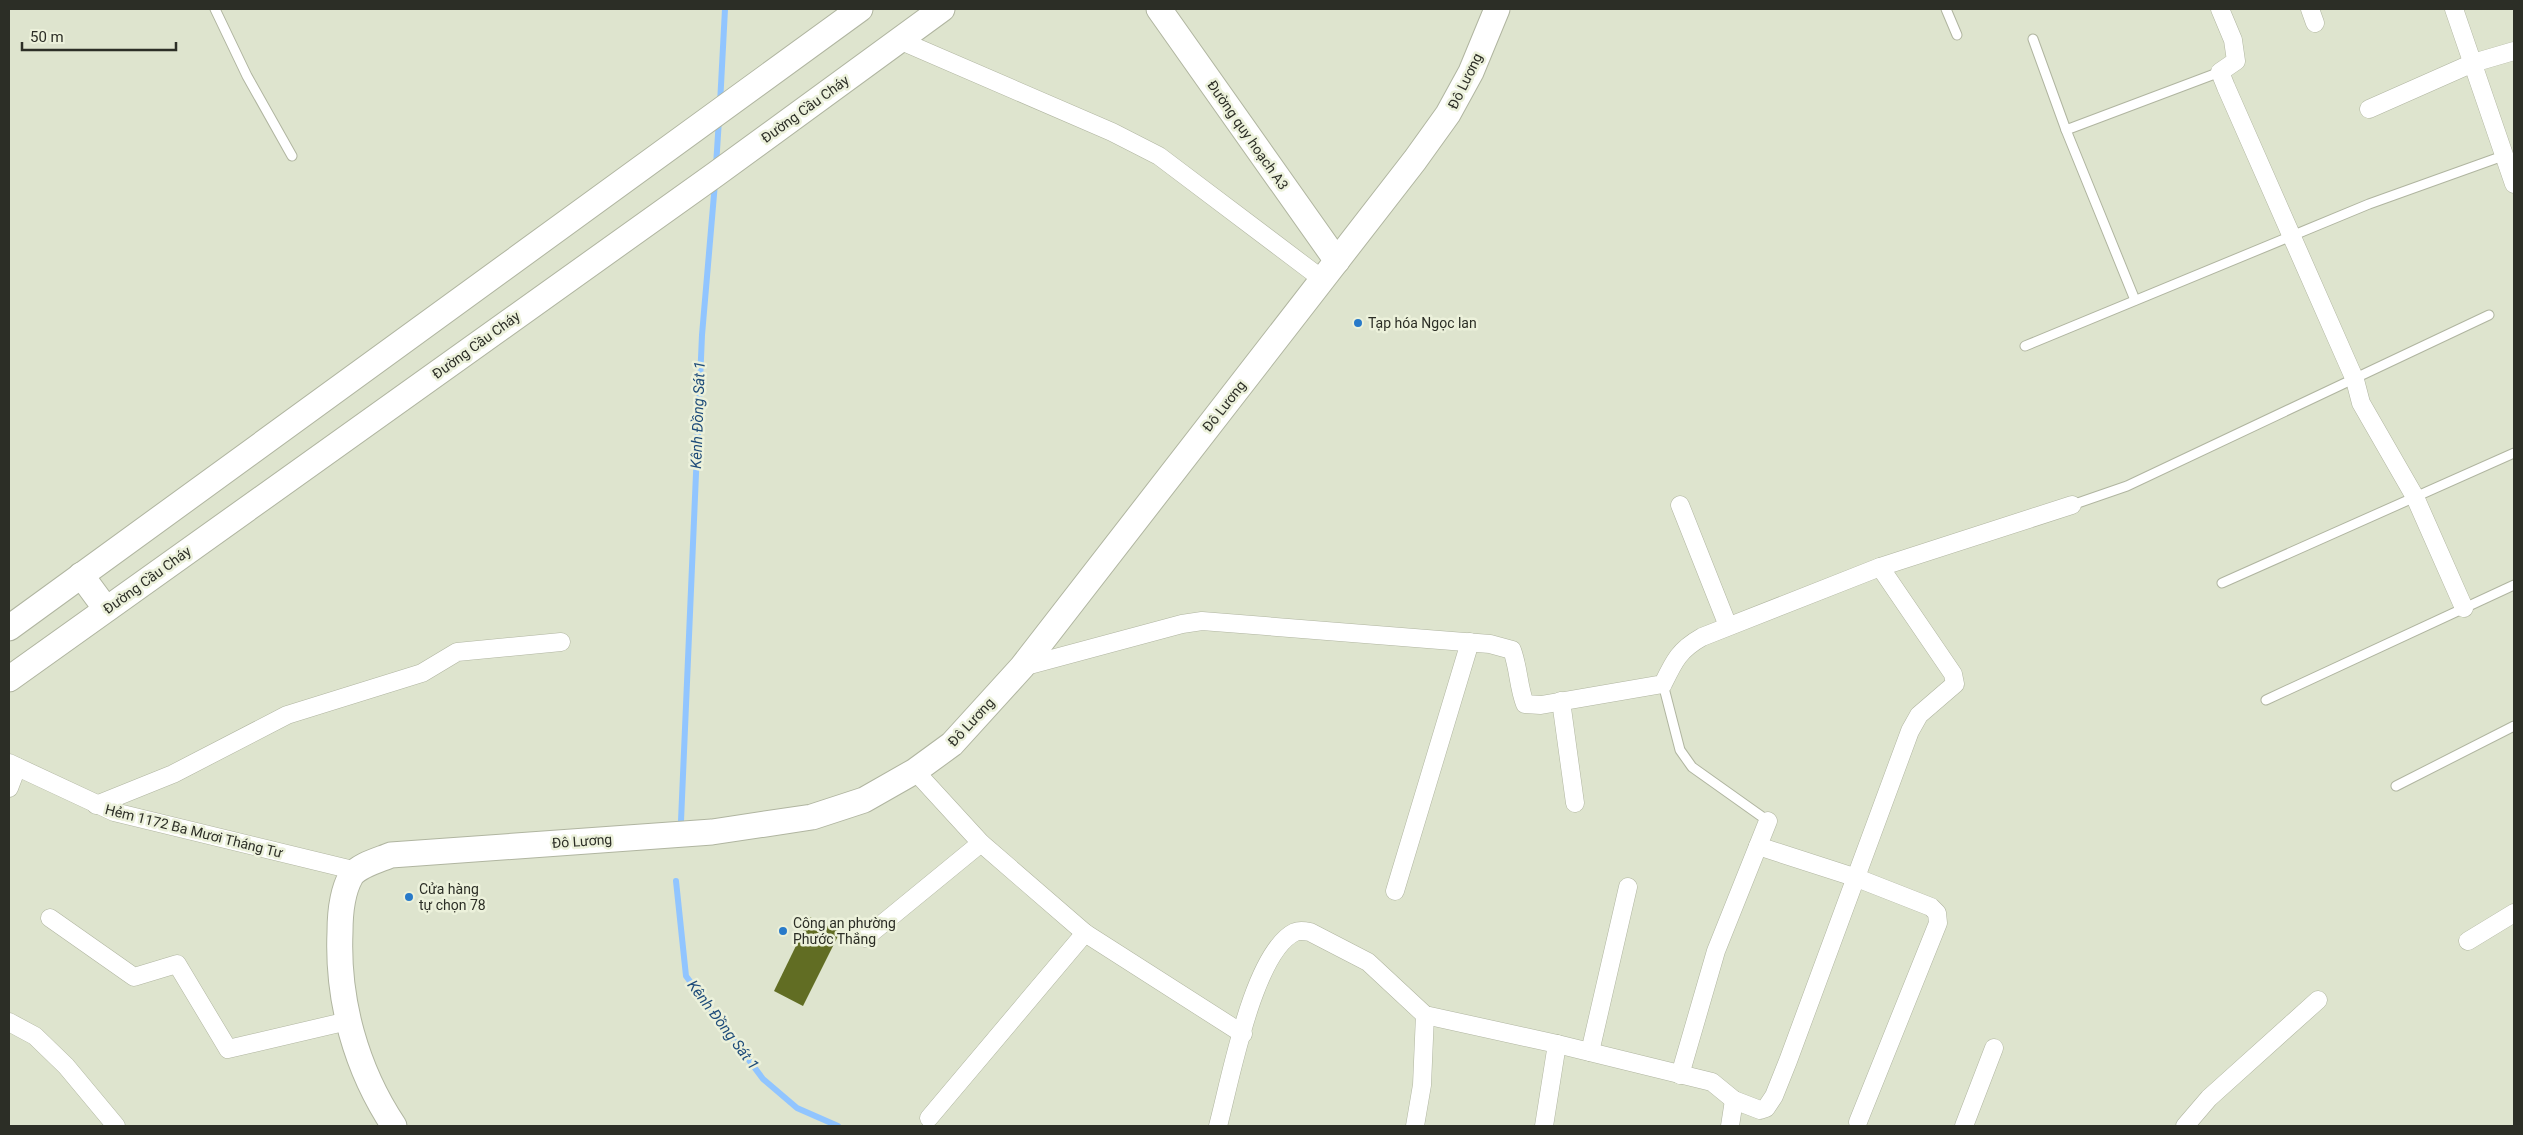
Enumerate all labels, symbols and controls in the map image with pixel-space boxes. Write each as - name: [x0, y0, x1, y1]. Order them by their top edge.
- scale bar: [22, 20, 176, 52]
- text: 50 m: [30, 28, 64, 46]
- street label: Đô Lương: [1445, 50, 1485, 112]
- street label: Đường Cầu Cháy: [758, 72, 852, 146]
- street label: Đường quy hoạch A3: [1204, 77, 1292, 193]
- street label: Đường Cầu Cháy: [429, 308, 523, 382]
- place label: Tạp hóa Ngọc lan: [1368, 315, 1477, 331]
- marker: Tạp hóa Ngọc lan: [1352, 317, 1364, 329]
- water label: Kênh Đồng Sát 1: [687, 361, 709, 469]
- street label: Đô Lương: [1199, 377, 1249, 435]
- street label: Đường Cầu Cháy: [100, 543, 194, 617]
- street label: Đô Lương: [945, 694, 997, 750]
- street label: Hẻm 1172 Ba Mươi Tháng Tư: [104, 801, 285, 861]
- street label: Đô Lương: [551, 831, 613, 851]
- place label: Cửa hàng tự chọn 78: [419, 881, 486, 913]
- marker: Cửa hàng tự chọn 78: [403, 891, 415, 903]
- place label: Công an phường Phước Thắng: [793, 915, 896, 947]
- marker: Công an phường Phước Thắng: [777, 925, 789, 937]
- water label: Kênh Đồng Sát 1: [683, 977, 763, 1073]

